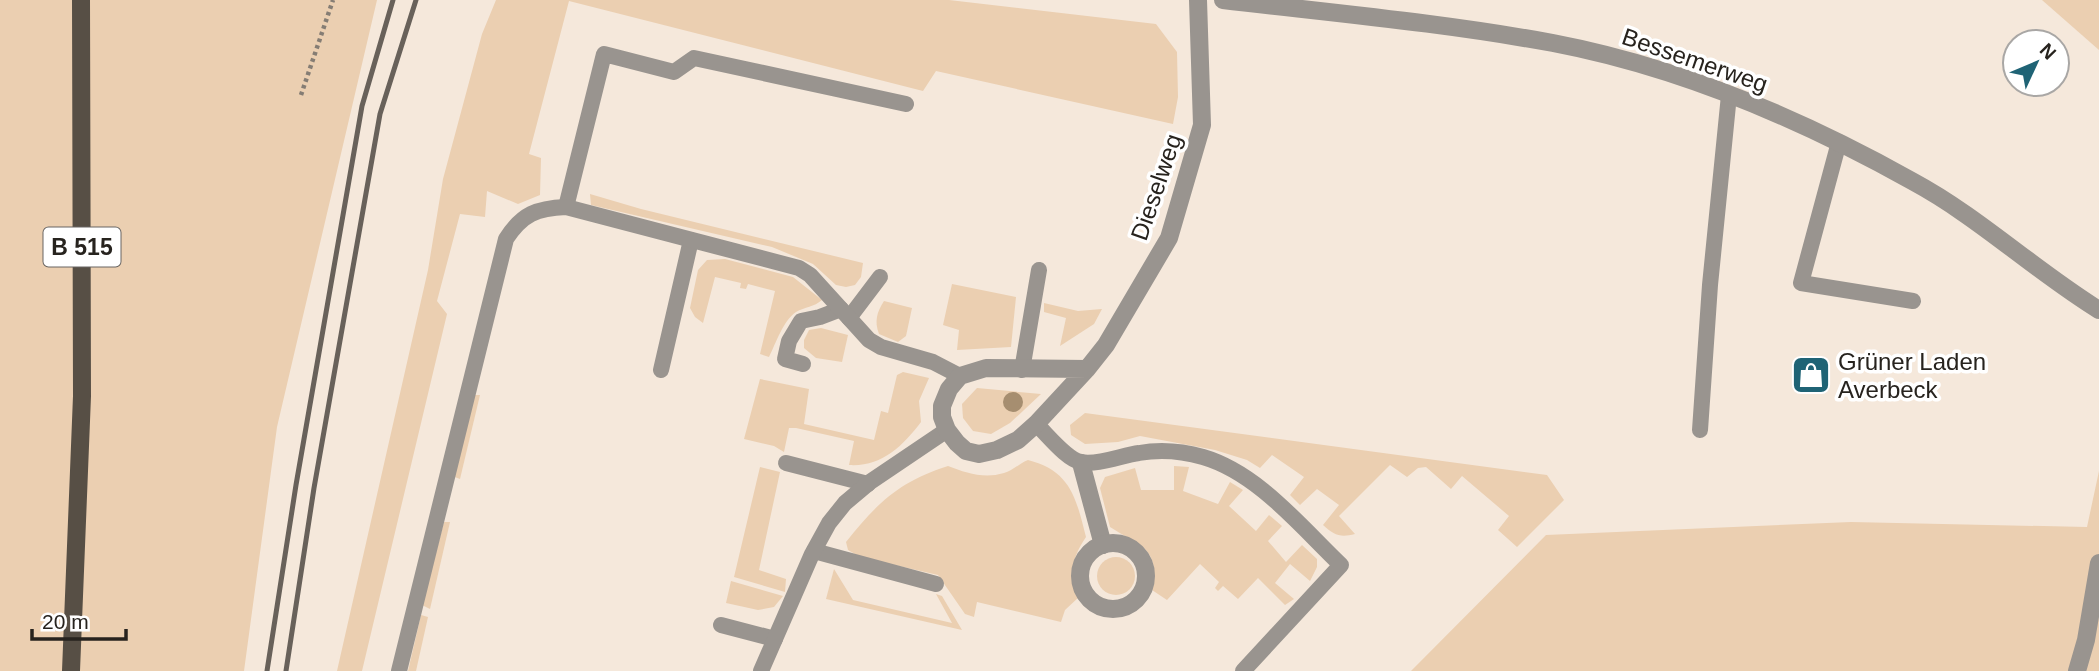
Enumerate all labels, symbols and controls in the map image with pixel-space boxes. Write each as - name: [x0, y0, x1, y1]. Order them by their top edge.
- street label: Bessemerweg: [1619, 22, 1771, 98]
- north arrow: [2001, 28, 2071, 98]
- text: N: [2036, 39, 2060, 64]
- street label: Dieselweg: [1125, 130, 1187, 244]
- road number: B 515: [43, 228, 120, 266]
- place label: Grüner Laden Averbeck: [1838, 348, 1986, 403]
- shop icon: Grüner Laden Averbeck: [1790, 354, 1832, 396]
- scale bar: [32, 598, 126, 642]
- text: 20 m: [42, 610, 89, 633]

